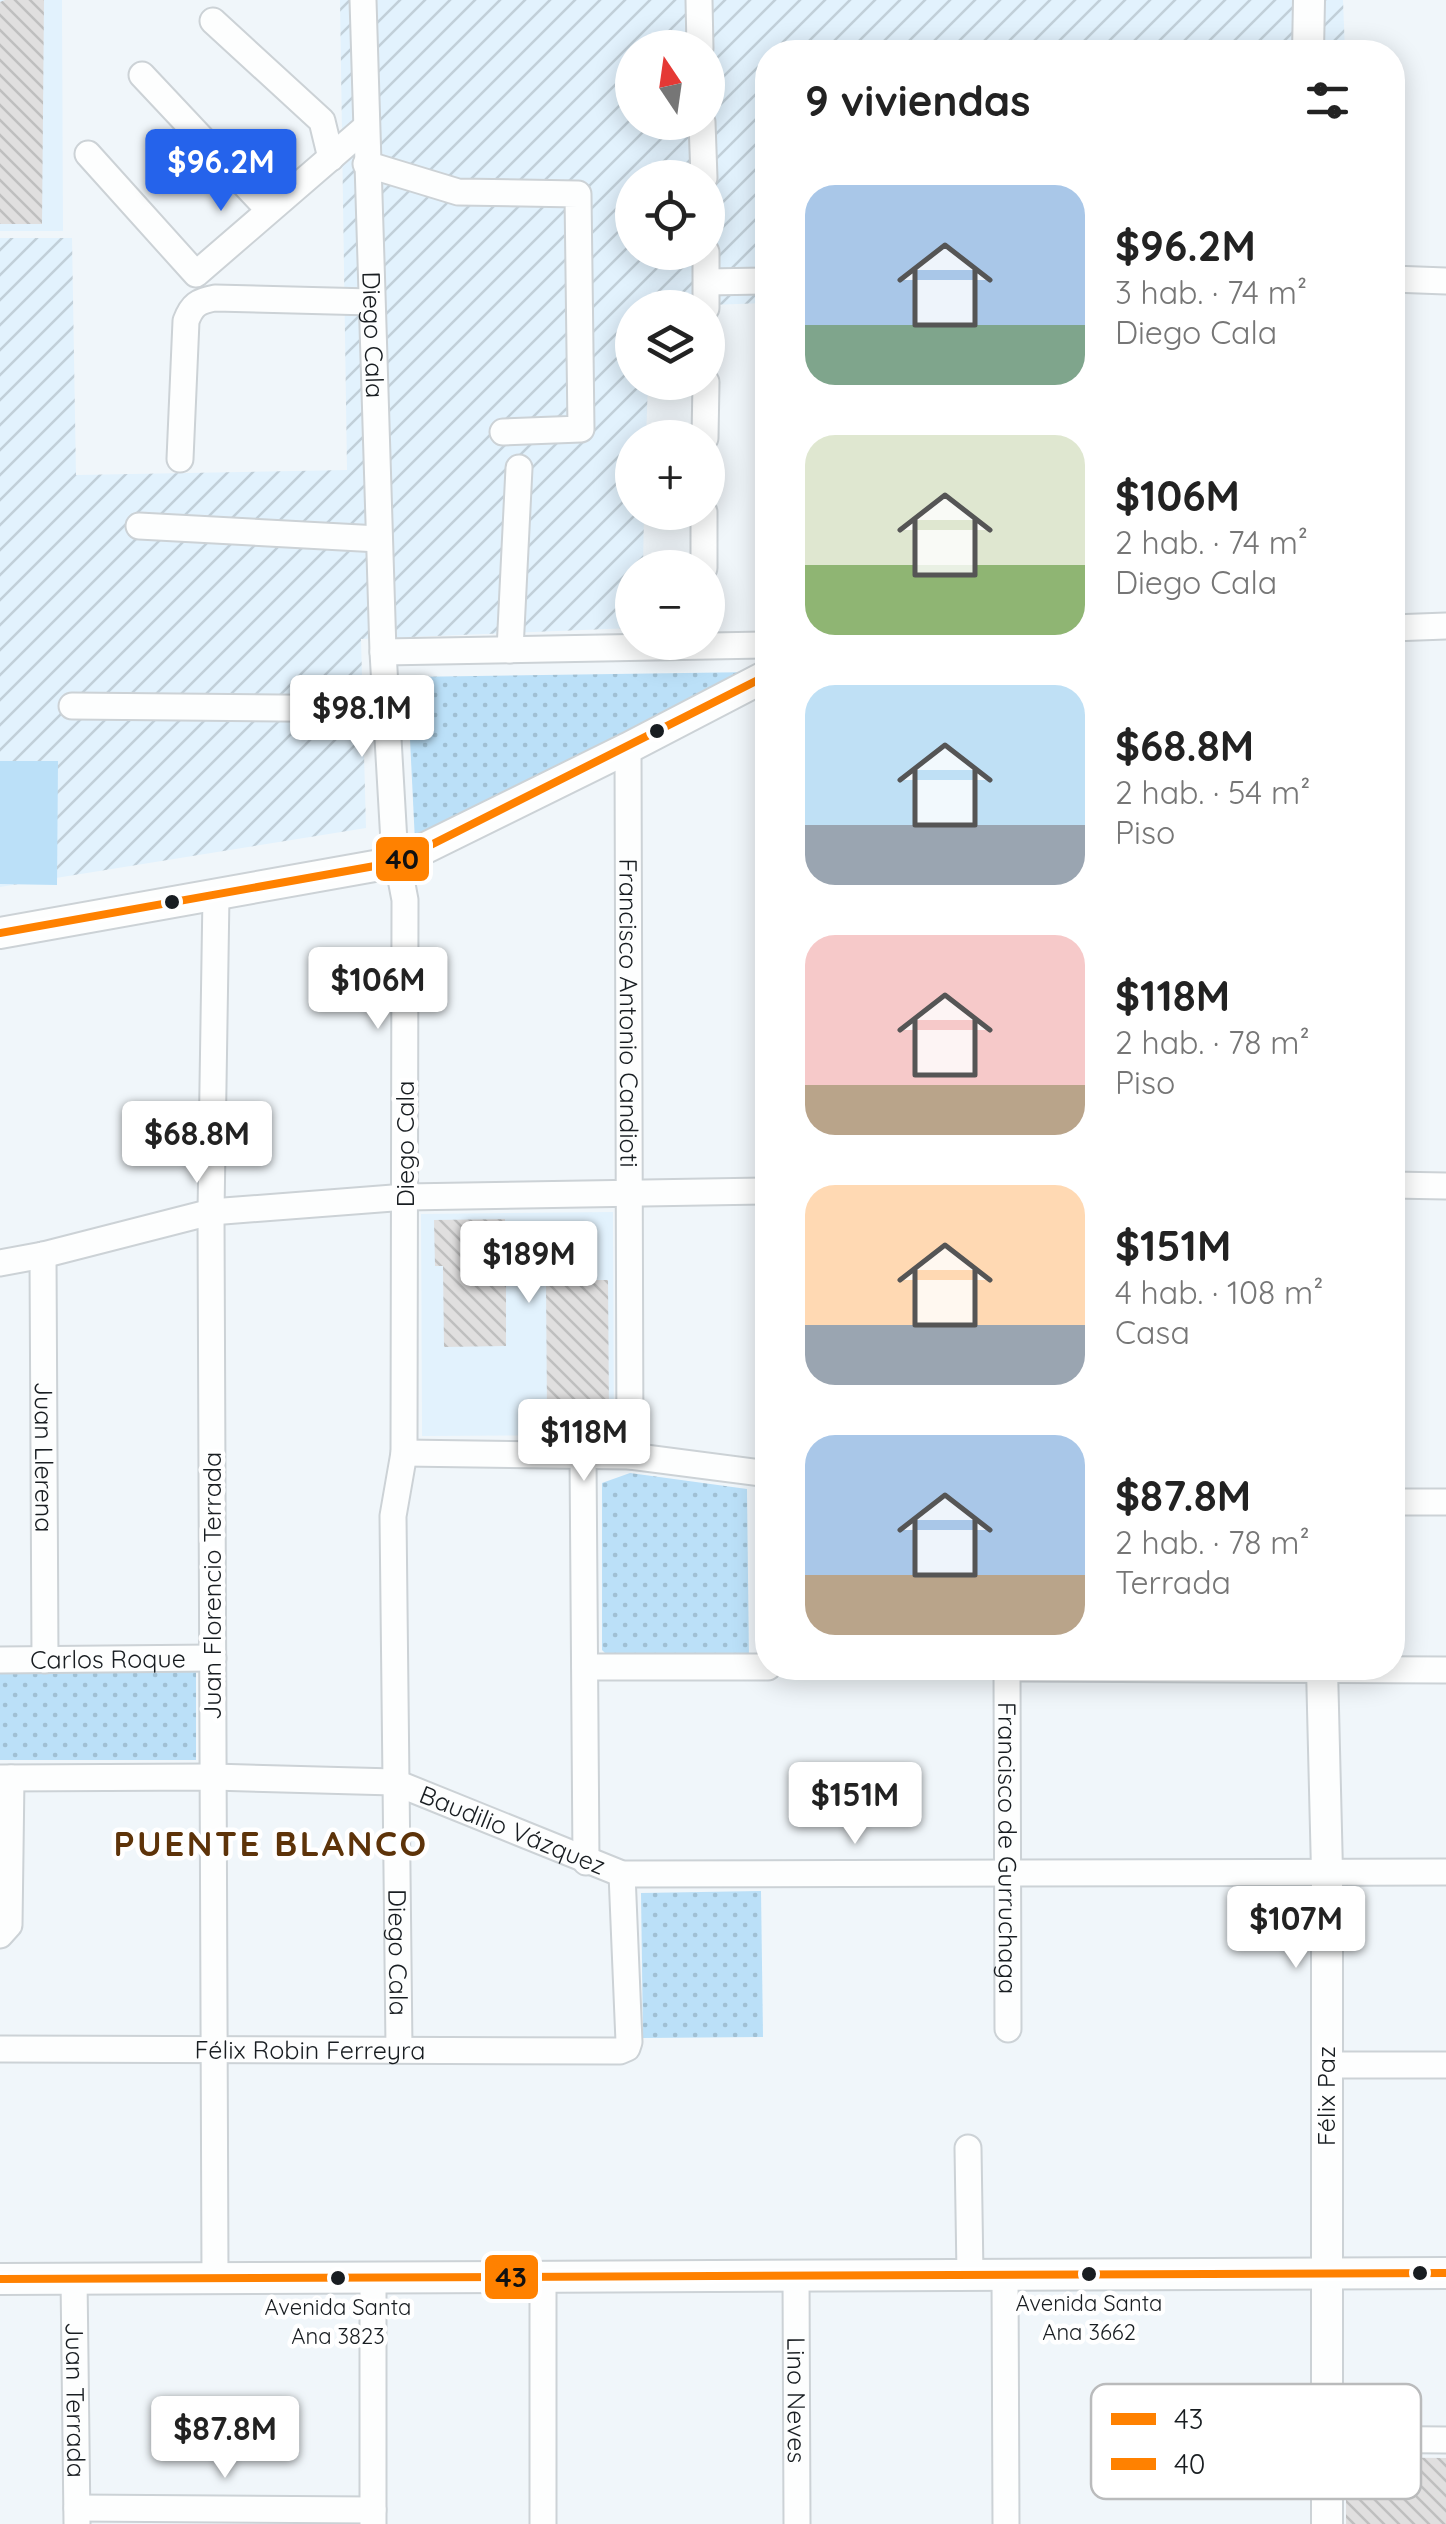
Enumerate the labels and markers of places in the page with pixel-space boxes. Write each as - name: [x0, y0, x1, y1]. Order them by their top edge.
- pin: $96.2M: [140, 129, 302, 214]
- pin: $98.1M: [281, 675, 443, 760]
- unlabelled marker: [647, 721, 667, 741]
- unlabelled marker: [162, 892, 182, 912]
- pin: $106M: [308, 947, 448, 1032]
- pin: $68.8M: [116, 1101, 278, 1186]
- pin: $189M: [459, 1221, 599, 1306]
- pin: $118M: [514, 1399, 654, 1484]
- pin: $151M: [785, 1762, 925, 1847]
- pin: $107M: [1226, 1886, 1366, 1971]
- unlabelled marker: [1410, 2263, 1430, 2283]
- marker: Avenida Santa Ana 3662: [1079, 2264, 1099, 2284]
- marker: Avenida Santa Ana 3823: [328, 2268, 348, 2288]
- place label: Avenida Santa Ana 3662: [1016, 2289, 1162, 2346]
- place label: Avenida Santa Ana 3823: [265, 2293, 411, 2350]
- pin: $87.8M: [144, 2396, 306, 2481]

